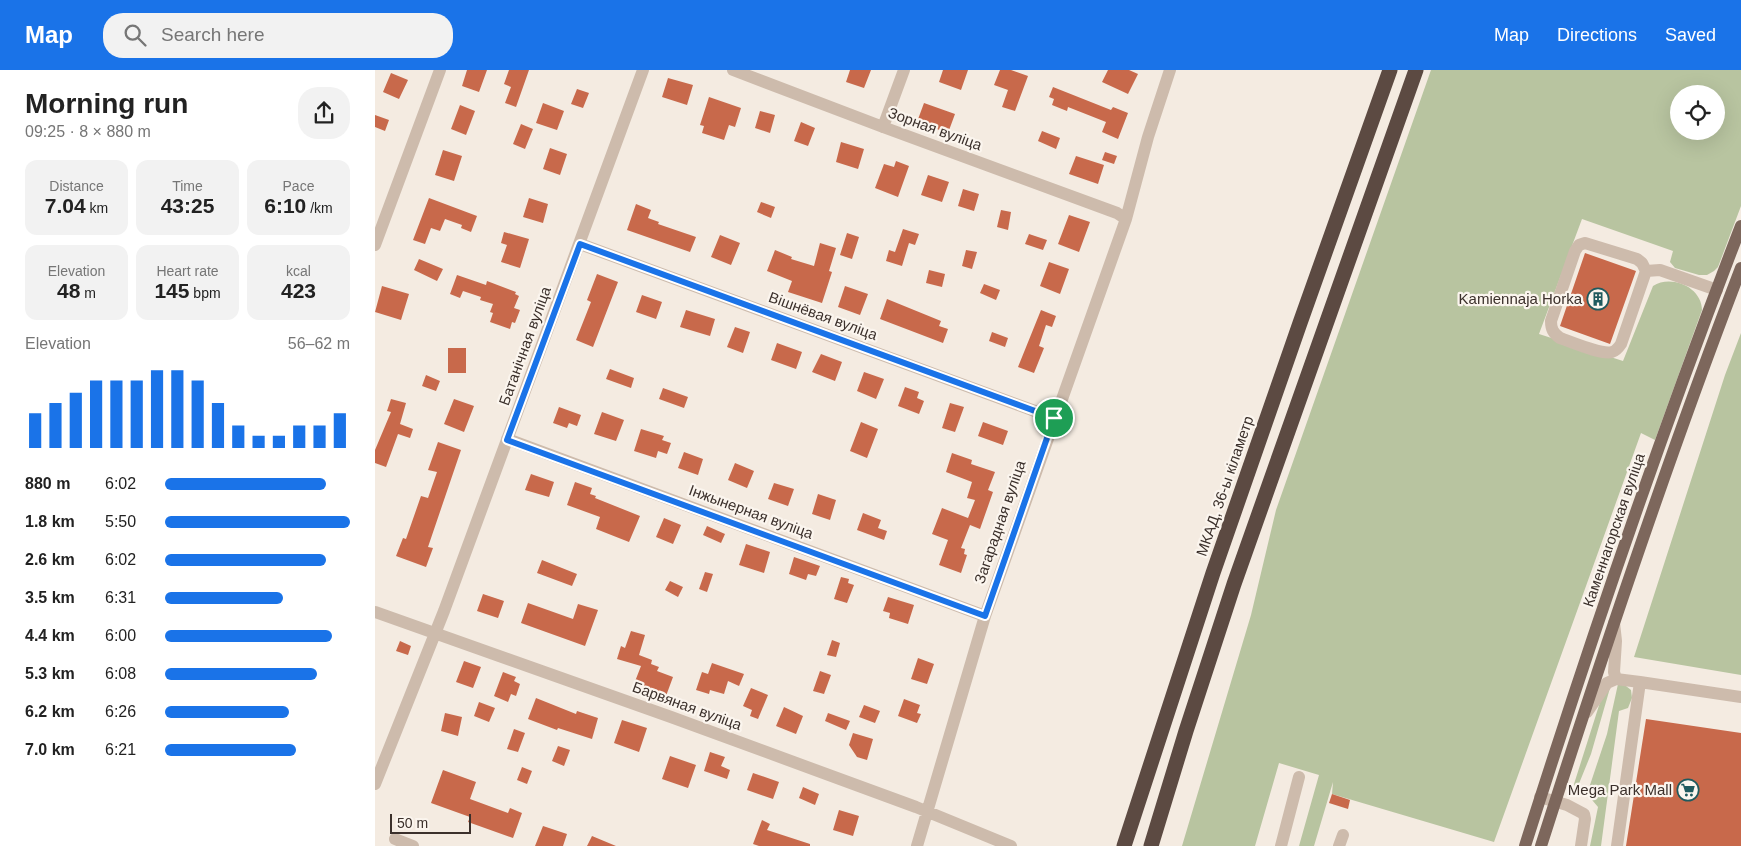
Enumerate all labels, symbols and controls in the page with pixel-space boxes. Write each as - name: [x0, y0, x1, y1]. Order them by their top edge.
- search box: [103, 13, 453, 58]
- text: Map: [25, 21, 73, 48]
- icon: search: [121, 21, 149, 49]
- text: Search here: [161, 24, 265, 45]
- text: Map: [1494, 25, 1529, 45]
- text: Directions: [1557, 25, 1637, 45]
- text: Saved: [1665, 25, 1716, 45]
- map controls: [1670, 85, 1725, 140]
- button: locate: [1670, 85, 1725, 140]
- button: share: [298, 87, 350, 139]
- text: Morning run: [25, 88, 188, 119]
- street label: Зорная вуліца: [886, 104, 985, 154]
- text: 09:25 · 8 × 880 m: [25, 123, 151, 140]
- text: Distance: [49, 178, 104, 194]
- text: Time: [172, 178, 203, 194]
- text: Pace: [283, 178, 314, 194]
- text: 7.04: [45, 194, 86, 217]
- text: 43:25: [161, 194, 214, 217]
- text: 6:10: [264, 194, 306, 217]
- text: km: [86, 200, 108, 216]
- text: /km: [306, 200, 333, 216]
- text: Elevation: [48, 263, 105, 279]
- text: Heart rate: [156, 263, 219, 279]
- text: kcal: [286, 263, 311, 279]
- text: 48: [57, 279, 80, 302]
- text: 145: [154, 279, 189, 302]
- text: 423: [281, 279, 316, 302]
- street label: Батанічная вуліца: [495, 284, 554, 408]
- text: m: [80, 285, 96, 301]
- text: bpm: [189, 285, 221, 301]
- building icon: Kamiennaja Horka: [1586, 287, 1610, 311]
- street label: Вішнёвая вуліца: [767, 288, 880, 343]
- place label: Kamiennaja Horka: [1459, 290, 1583, 307]
- text: Elevation: [25, 335, 91, 352]
- text: 56–62 m: [288, 335, 350, 352]
- pin: [1033, 397, 1075, 439]
- icon: arrive: [1040, 404, 1068, 432]
- street label: МКАД, 36-ы кіламетр: [1193, 413, 1257, 558]
- street label: Каменнагорская вуліца: [1579, 450, 1648, 609]
- street label: Загарадная вуліца: [970, 457, 1029, 586]
- text: 880 m: [25, 475, 70, 492]
- text: 6:02: [105, 475, 136, 492]
- street label: Інжынерная вуліца: [687, 481, 816, 542]
- text: 1.8 km: [25, 513, 75, 530]
- text: 5:50: [105, 513, 136, 530]
- text: 2.6 km: [25, 551, 75, 568]
- text: 6:02: [105, 551, 136, 568]
- text: 3.5 km: [25, 589, 75, 606]
- text: 6:31: [105, 589, 136, 606]
- text: 4.4 km: [25, 627, 75, 644]
- text: 6:00: [105, 627, 136, 644]
- text: 5.3 km: [25, 665, 75, 682]
- text: 6:08: [105, 665, 136, 682]
- street label: Барвяная вуліца: [630, 678, 745, 733]
- text: 6.2 km: [25, 703, 75, 720]
- text: 6:26: [105, 703, 136, 720]
- text: 7.0 km: [25, 741, 75, 758]
- text: 6:21: [105, 741, 136, 758]
- supermarket icon: Mega Park Mall: [1676, 778, 1700, 802]
- place label: Mega Park Mall: [1568, 781, 1672, 798]
- scale bar: [390, 811, 471, 834]
- text: 50 m: [397, 815, 428, 831]

